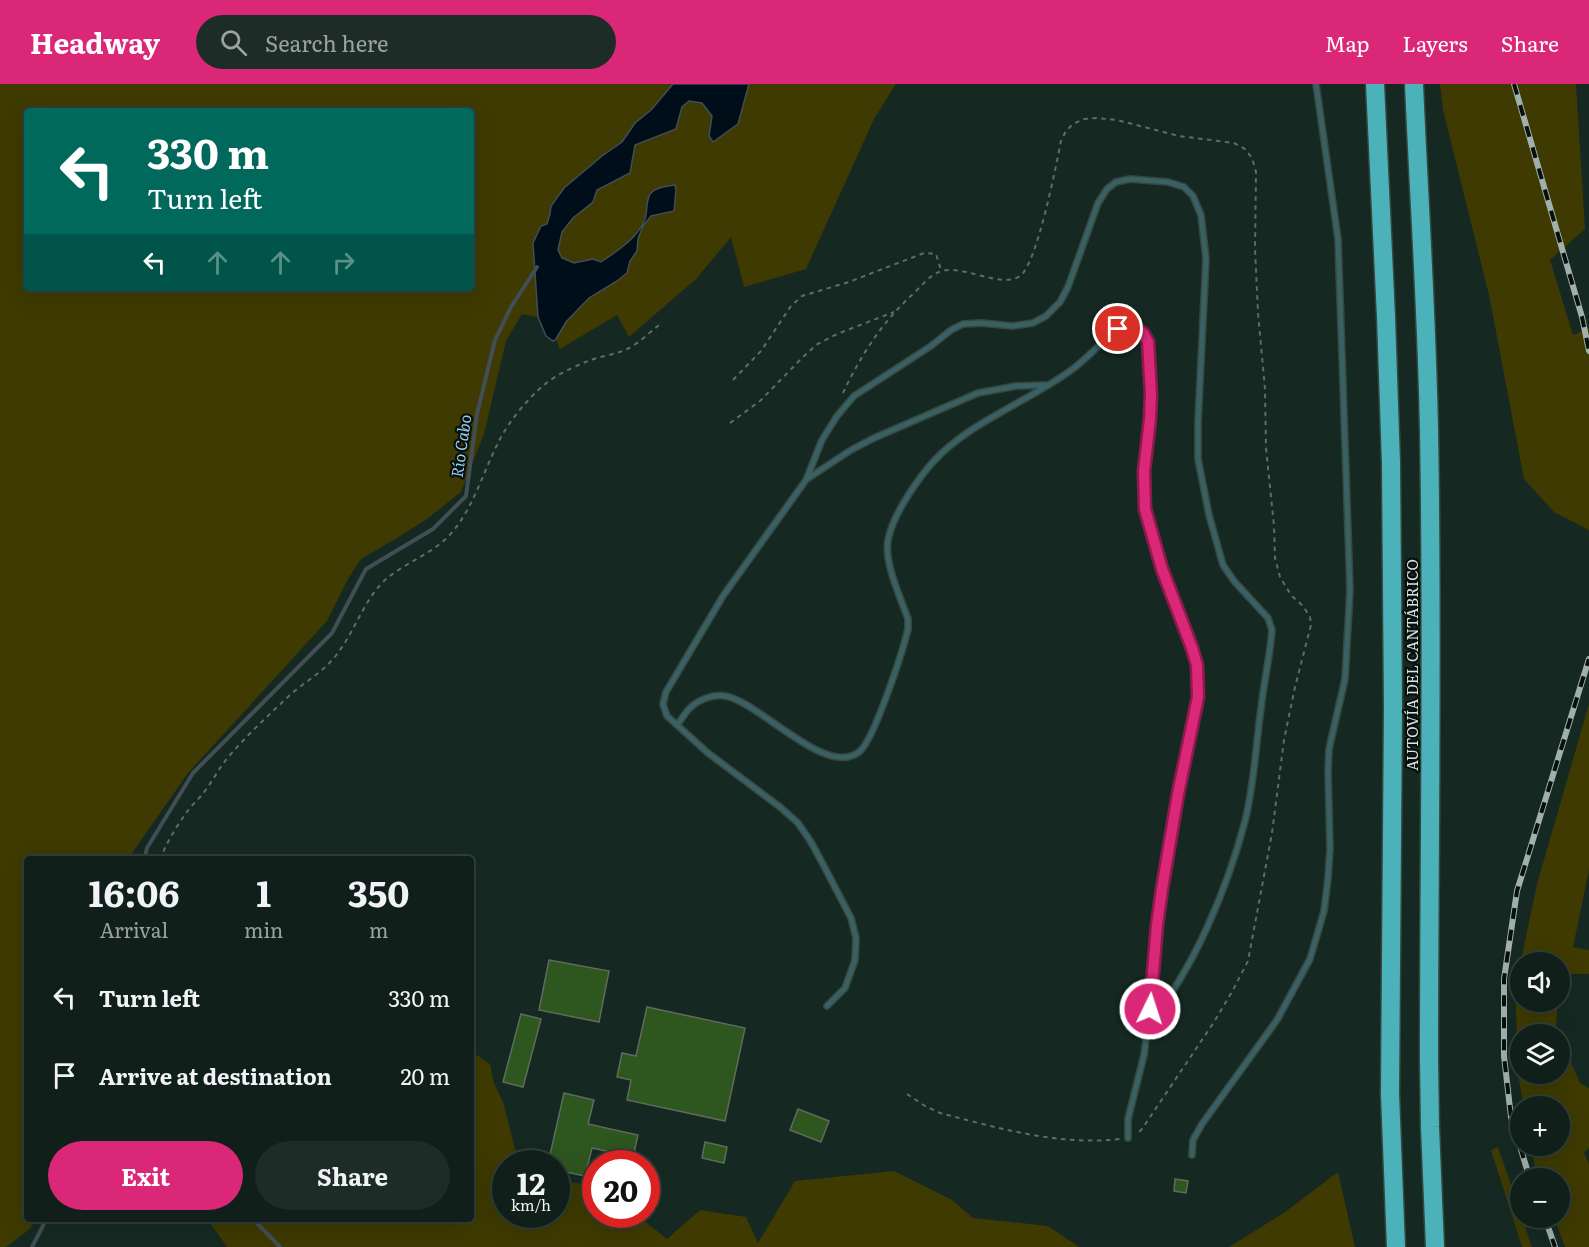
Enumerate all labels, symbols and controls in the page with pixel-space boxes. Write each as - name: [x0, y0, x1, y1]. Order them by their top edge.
- search box: [196, 15, 616, 69]
- text: Headway: [30, 21, 160, 63]
- icon: search: [217, 26, 250, 59]
- text: Search here: [265, 26, 388, 59]
- text: Map: [1325, 27, 1370, 58]
- text: Layers: [1403, 27, 1468, 58]
- text: Share: [1501, 27, 1559, 58]
- text: 330 m: [147, 120, 269, 182]
- icon: left: [48, 132, 126, 210]
- text: Turn left: [147, 177, 262, 217]
- icon: left: [138, 246, 171, 279]
- icon: ahead: [201, 246, 234, 279]
- icon: ahead: [264, 246, 297, 279]
- icon: right: [327, 246, 360, 279]
- pin: [1092, 303, 1143, 354]
- icon: arrive: [1101, 312, 1134, 345]
- water label: Río Cabo: [444, 413, 476, 479]
- street label: AUTOVÍA DEL CANTÁBRICO: [1400, 559, 1423, 771]
- text: 16:06: [89, 865, 179, 918]
- text: 1: [256, 865, 271, 918]
- text: 350: [348, 865, 409, 918]
- text: Arrival: [100, 914, 168, 944]
- text: min: [244, 914, 283, 944]
- text: m: [369, 914, 388, 944]
- map controls: [1510, 952, 1570, 1228]
- button: sound: [1510, 952, 1570, 1012]
- position arrow: [1118, 977, 1182, 1041]
- icon: left: [48, 981, 81, 1014]
- text: Turn left: [99, 981, 200, 1014]
- text: 330 m: [388, 981, 450, 1014]
- button: layers: [1510, 1024, 1570, 1084]
- icon: arrive: [48, 1059, 81, 1092]
- text: Arrive at destination: [99, 1059, 332, 1092]
- text: 20 m: [400, 1059, 450, 1092]
- button: +: [1510, 1096, 1570, 1156]
- button: Exit: [48, 1141, 243, 1210]
- button: Share: [255, 1141, 450, 1210]
- speed limit sign: 20: [582, 1150, 660, 1228]
- text: 12: [517, 1160, 545, 1204]
- button: −: [1510, 1168, 1570, 1228]
- text: km/h: [511, 1193, 551, 1216]

